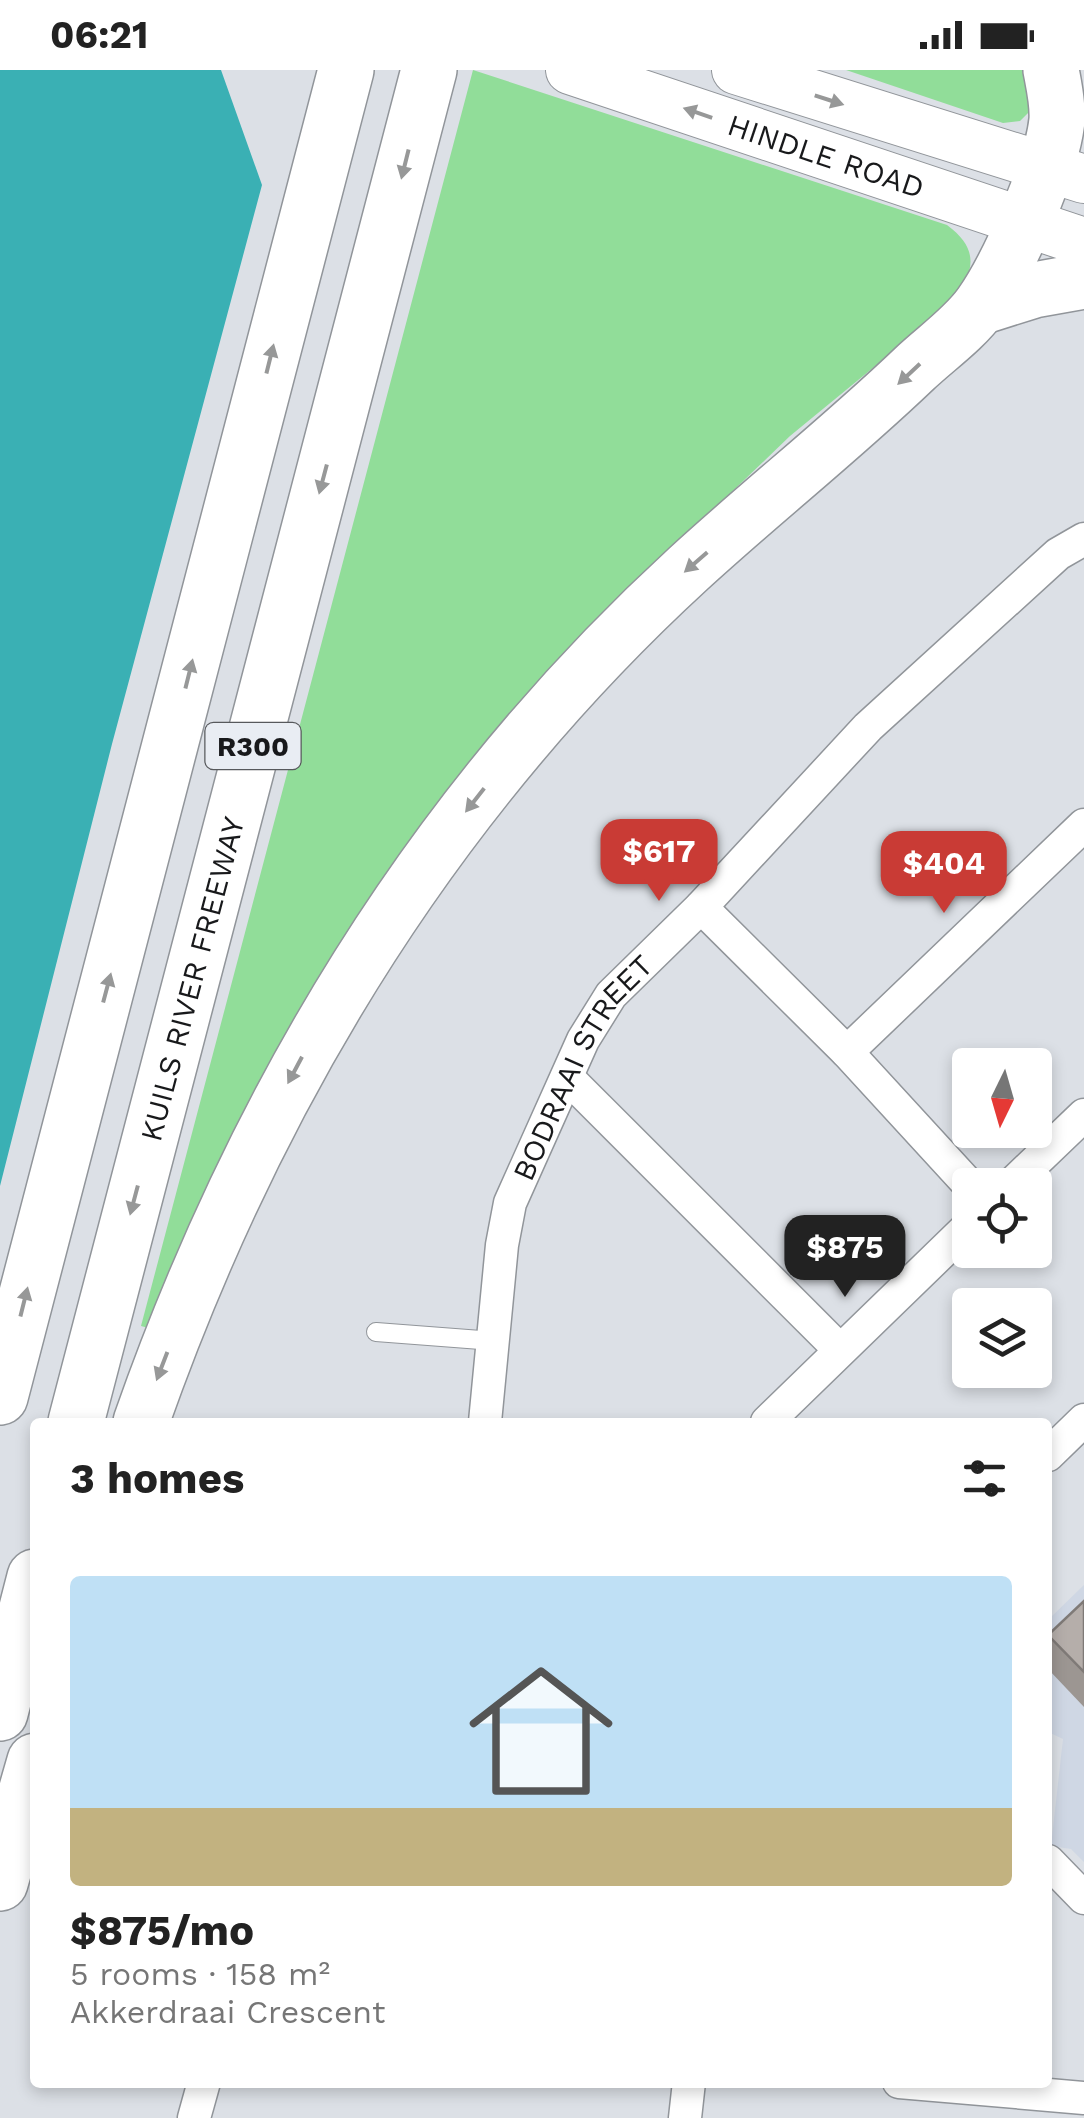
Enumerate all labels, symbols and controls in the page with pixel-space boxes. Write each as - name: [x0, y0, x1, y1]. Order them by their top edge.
- text: 06:21: [50, 13, 148, 57]
- one-way arrow: [815, 93, 845, 108]
- one-way arrow: [683, 105, 713, 120]
- street label: HINDLE ROAD: [723, 107, 929, 205]
- one-way arrow: [396, 149, 412, 180]
- one-way arrow: [263, 343, 278, 374]
- one-way arrow: [898, 362, 922, 385]
- one-way arrow: [315, 464, 331, 495]
- one-way arrow: [684, 550, 708, 573]
- one-way arrow: [182, 658, 198, 689]
- road number: R300: [206, 723, 300, 769]
- one-way arrow: [466, 787, 486, 813]
- street label: KUILS RIVER FREEWAY: [133, 813, 251, 1145]
- pin: $617: [600, 819, 718, 904]
- pin: $404: [885, 831, 1003, 916]
- text: $617: [623, 832, 695, 870]
- text: $404: [903, 844, 985, 882]
- street label: BODRAAI STREET: [505, 947, 659, 1186]
- one-way arrow: [100, 972, 115, 1003]
- north arrow: [952, 1048, 1052, 1148]
- map controls: [952, 1048, 1052, 1388]
- one-way arrow: [287, 1056, 305, 1084]
- button: locate: [952, 1168, 1052, 1268]
- one-way arrow: [126, 1185, 142, 1216]
- pin: $875: [786, 1215, 904, 1300]
- text: $875: [806, 1228, 884, 1266]
- one-way arrow: [17, 1286, 33, 1317]
- button: layers: [952, 1288, 1052, 1388]
- one-way arrow: [154, 1352, 170, 1382]
- icon: filters: [957, 1451, 1012, 1506]
- text: 3 homes: [70, 1454, 244, 1503]
- icon: home: [451, 1641, 631, 1821]
- text: $875/mo: [70, 1906, 254, 1955]
- text: 5 rooms · 158 m²: [70, 1955, 330, 1993]
- text: Akkerdraai Crescent: [70, 1993, 385, 2031]

